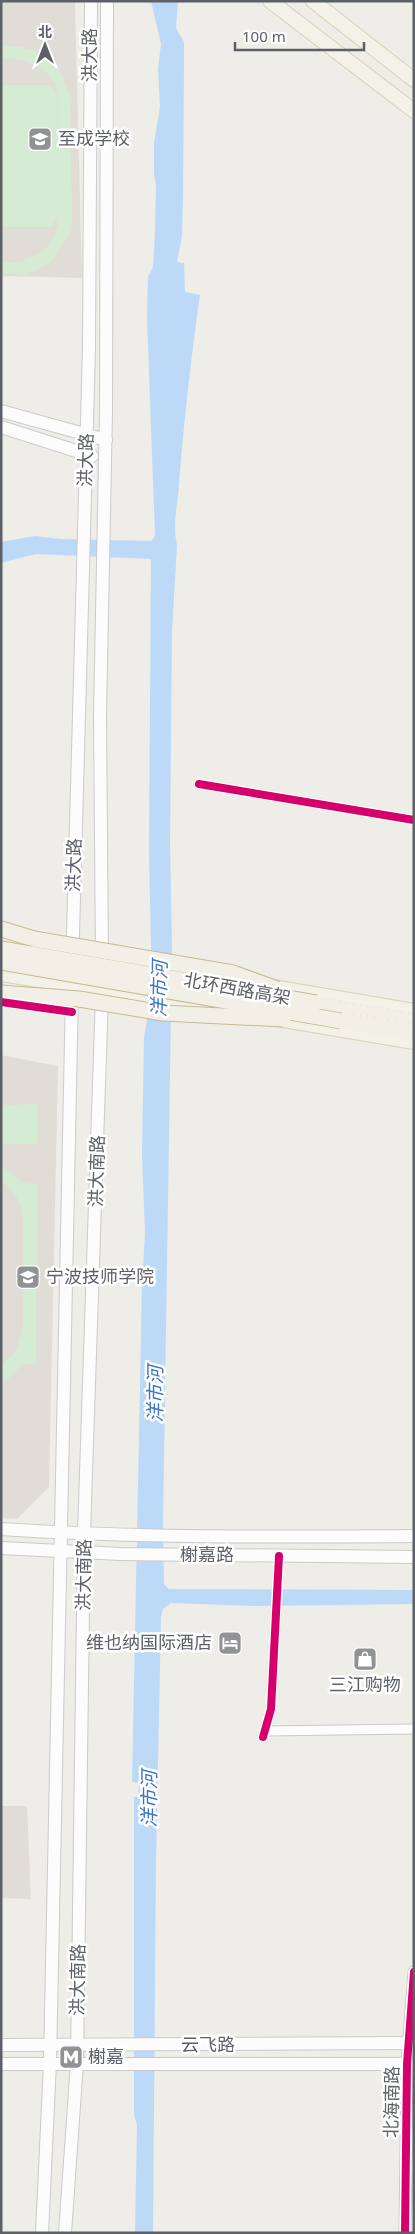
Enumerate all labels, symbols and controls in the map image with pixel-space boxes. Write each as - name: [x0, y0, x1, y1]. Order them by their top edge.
- north arrow: [20, 20, 70, 70]
- scale bar: [235, 20, 364, 52]
- text: 北: [38, 22, 52, 41]
- text: 100 m: [242, 26, 286, 46]
- street label: 洪大路: [77, 28, 101, 82]
- school or university icon: 至成学校: [27, 126, 53, 152]
- place label: 至成学校: [58, 126, 130, 150]
- street label: 洪大路: [72, 433, 98, 487]
- street label: 洪大路: [60, 838, 86, 892]
- water label: 洋市河: [146, 956, 173, 1018]
- street label: 北环西路高架: [182, 967, 292, 1009]
- street label: 洪大南路: [83, 1135, 109, 1207]
- school or university icon: 宁波技师学院: [15, 1264, 41, 1290]
- place label: 宁波技师学院: [46, 1264, 154, 1288]
- water label: 洋市河: [142, 1362, 168, 1423]
- street label: 洪大南路: [70, 1539, 96, 1611]
- street label: 榭嘉路: [180, 1542, 234, 1566]
- place label: 维也纳国际酒店: [86, 1630, 212, 1654]
- hotel icon: 维也纳国际酒店: [217, 1630, 243, 1656]
- shop icon: 三江购物: [352, 1646, 378, 1672]
- place label: 三江购物: [329, 1672, 401, 1696]
- water label: 洋市河: [136, 1767, 162, 1828]
- street label: 洪大南路: [64, 1944, 90, 2016]
- street label: 云飞路: [181, 2032, 235, 2056]
- metro station icon: 榭嘉: [58, 2044, 84, 2070]
- place label: 榭嘉: [88, 2044, 124, 2068]
- street label: 北海南路: [378, 2066, 404, 2138]

